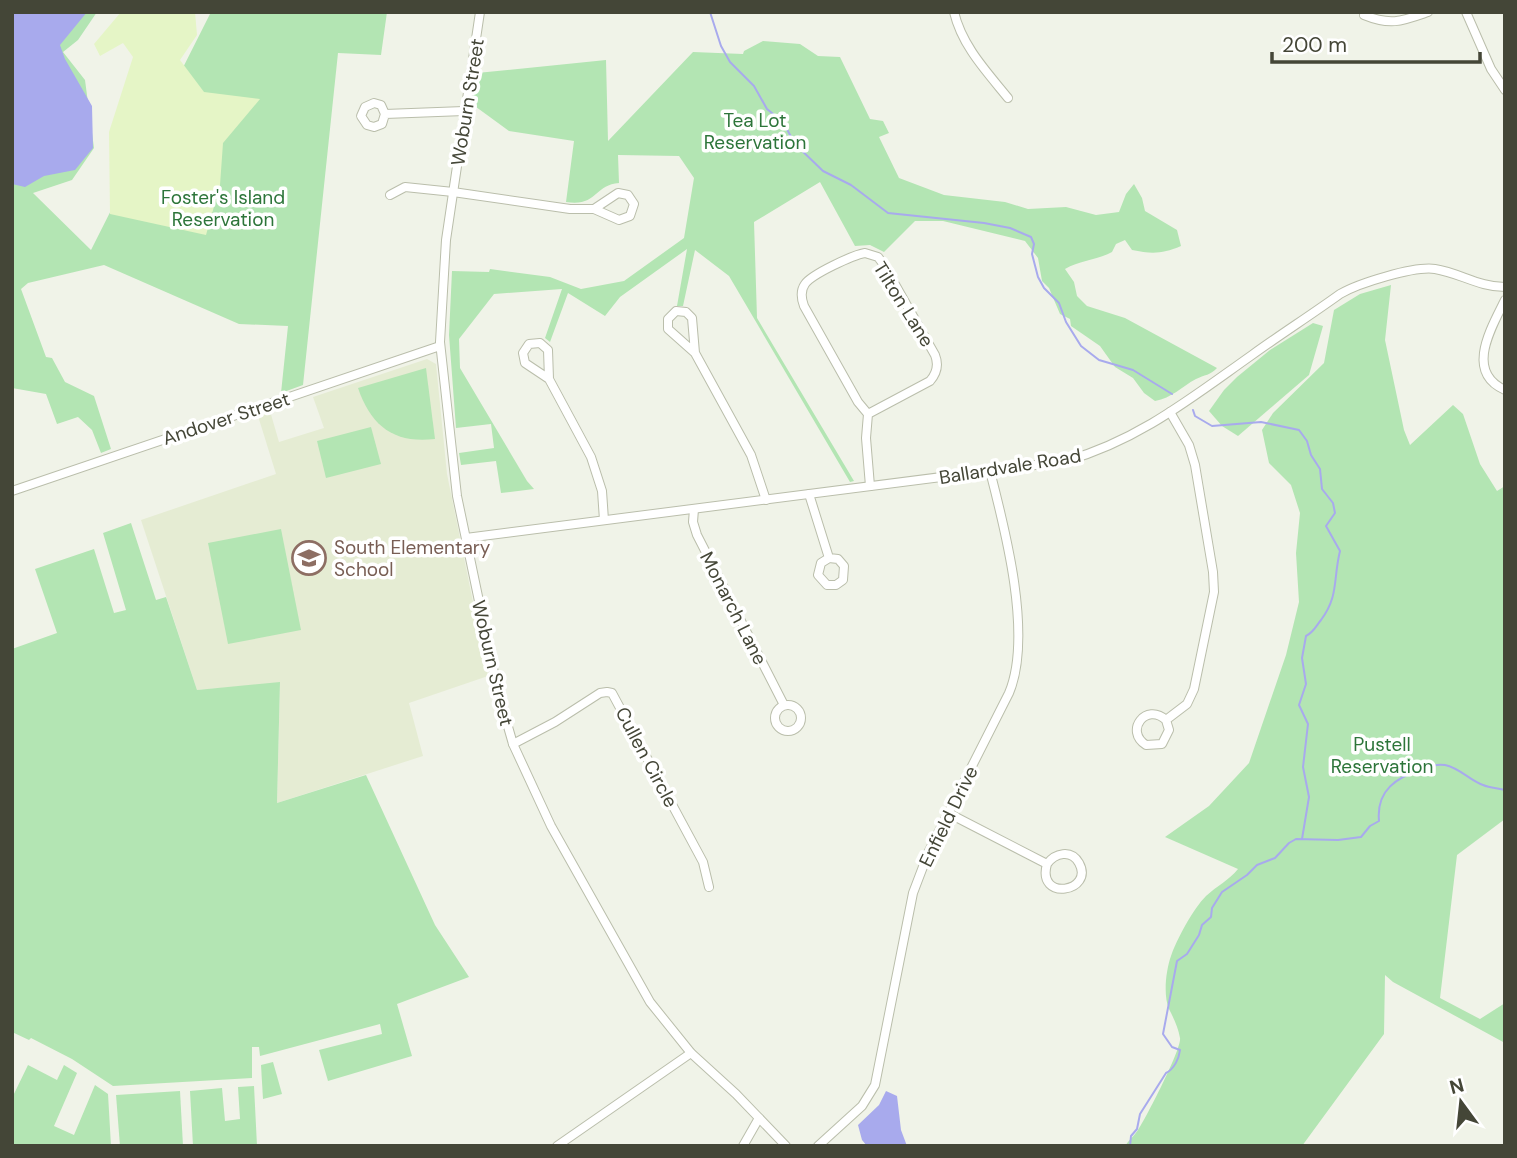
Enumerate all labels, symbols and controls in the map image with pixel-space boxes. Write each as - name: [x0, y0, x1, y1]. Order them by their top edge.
- scale bar: [1272, 21, 1480, 65]
- text: 200 m: [1282, 31, 1347, 59]
- street label: Woburn Street: [445, 37, 490, 167]
- park label: Tea Lot Reservation: [704, 108, 806, 155]
- park label: Foster's Island Reservation: [161, 185, 285, 232]
- street label: Tilton Lane: [868, 257, 940, 352]
- street label: Andover Street: [159, 386, 293, 451]
- street label: Ballardvale Road: [937, 443, 1083, 490]
- place label: South Elementary School: [334, 535, 491, 582]
- school or university icon: South Elementary School: [290, 539, 328, 577]
- street label: Monarch Lane: [694, 547, 773, 669]
- street label: Woburn Street: [466, 598, 519, 728]
- street label: Cullen Circle: [610, 703, 684, 812]
- park label: Pustell Reservation: [1331, 732, 1433, 779]
- street label: Enfield Drive: [913, 762, 984, 871]
- north arrow: [1426, 1067, 1496, 1137]
- text: N: [1447, 1072, 1467, 1100]

